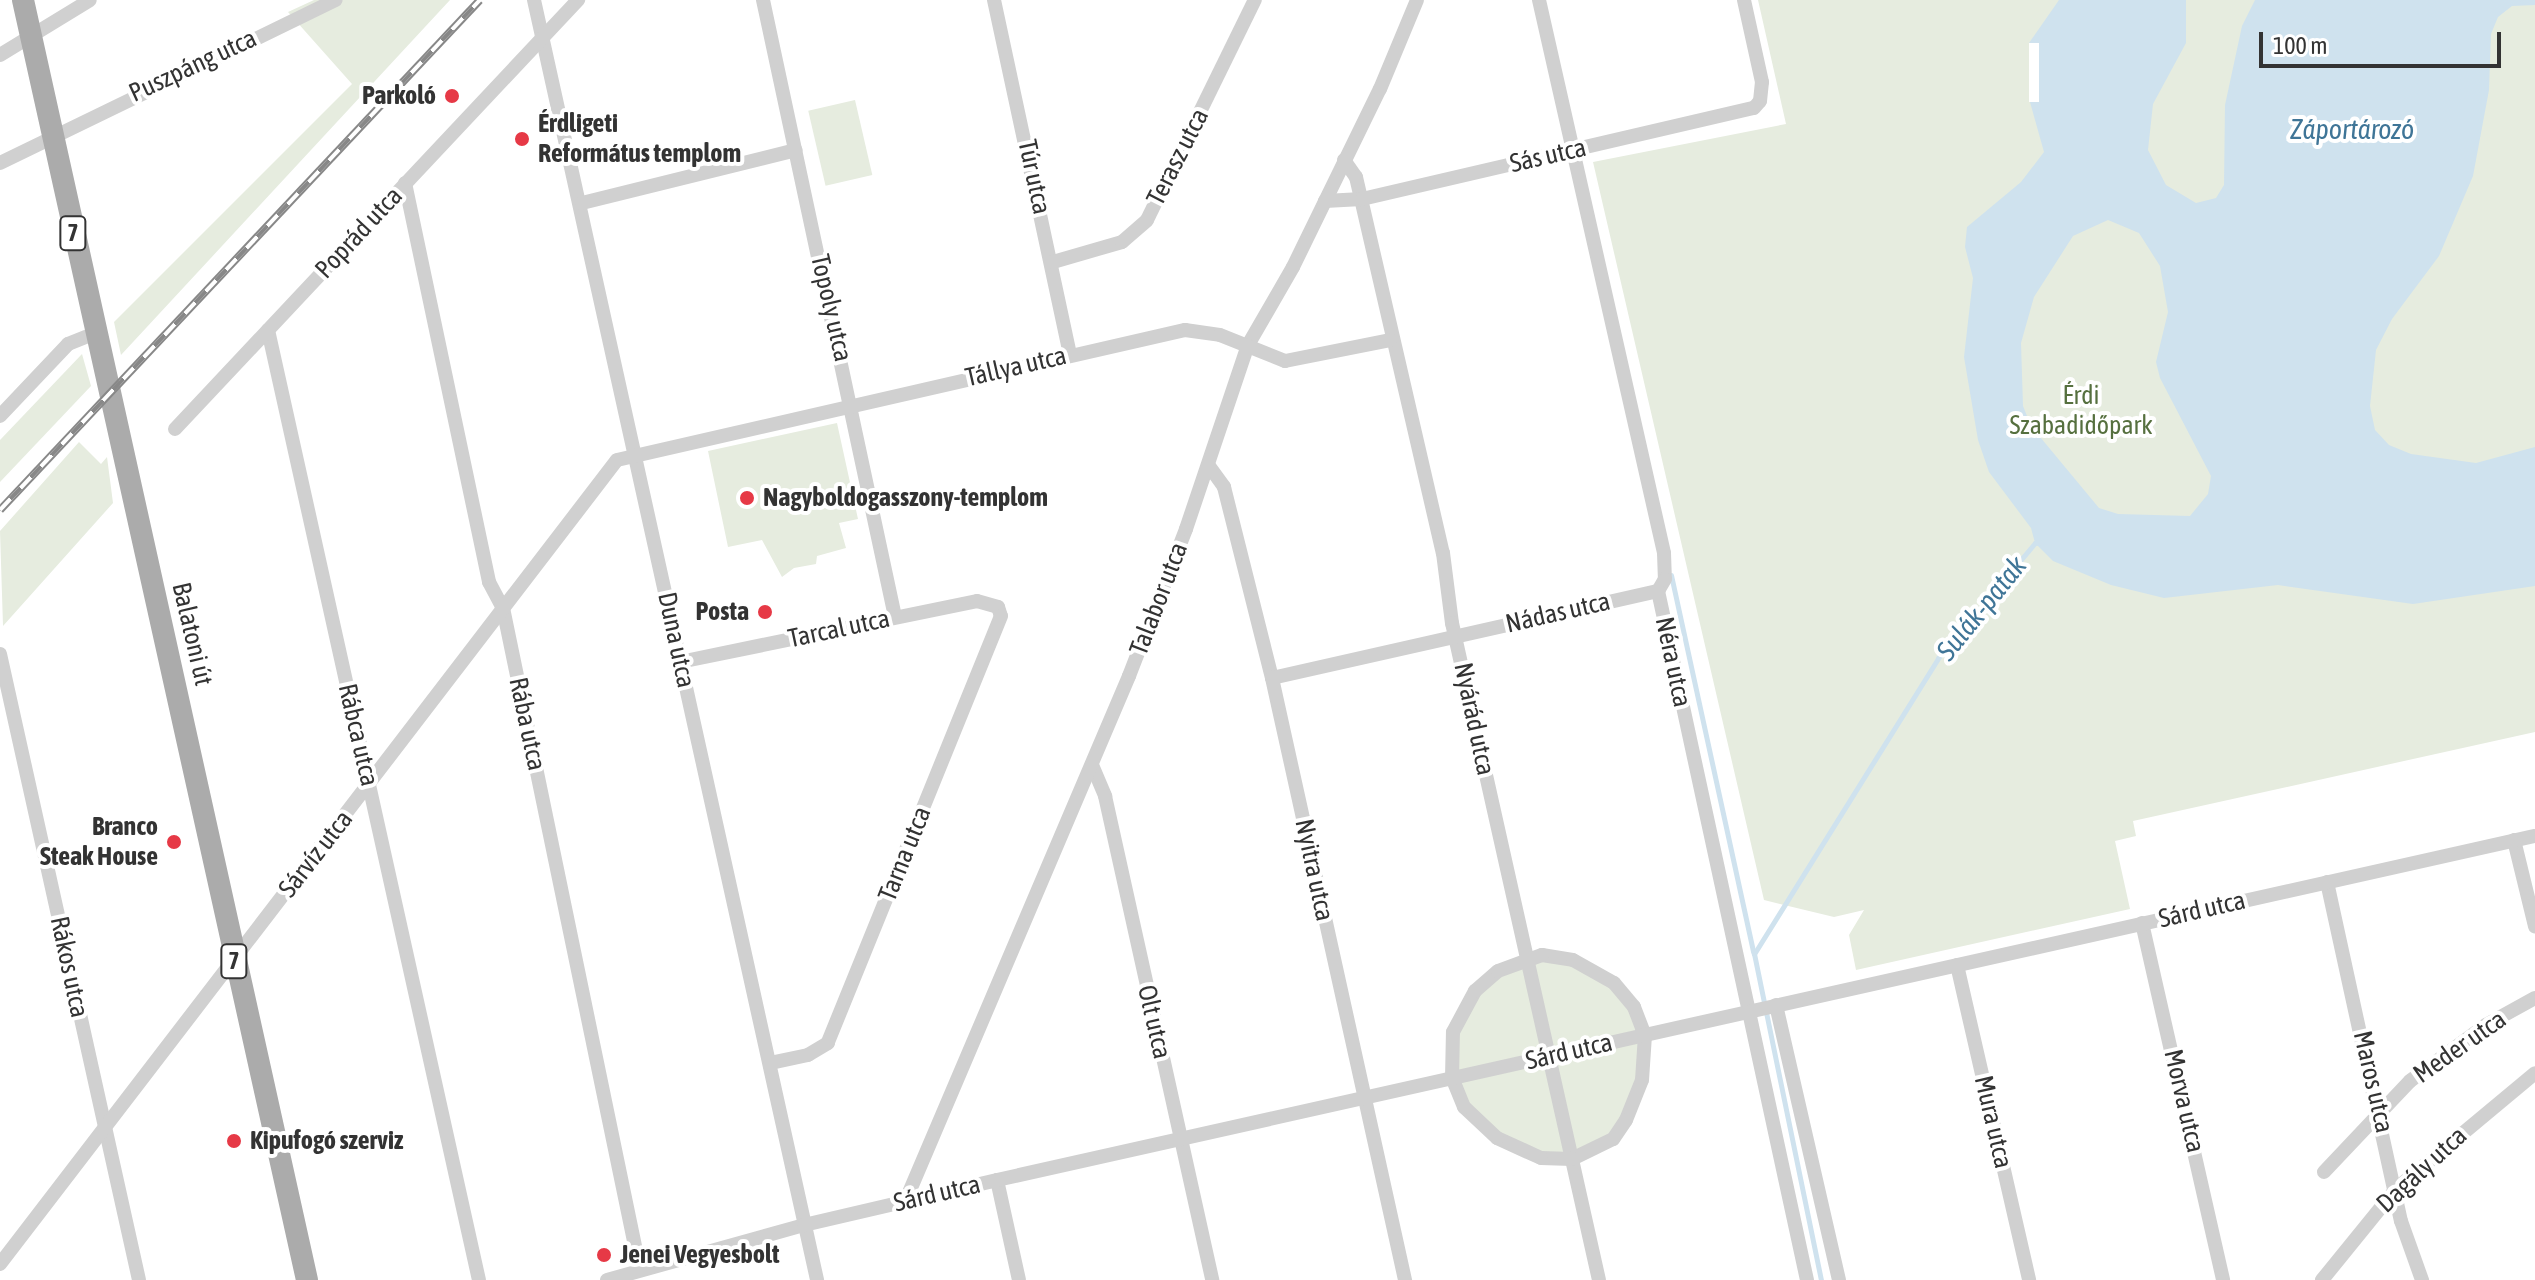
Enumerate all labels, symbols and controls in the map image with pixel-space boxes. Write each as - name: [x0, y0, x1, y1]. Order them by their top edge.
- scale bar: [2263, 16, 2505, 66]
- street label: Puszpáng utca: [124, 23, 262, 109]
- text: 100 m: [2273, 32, 2327, 59]
- place label: Parkoló: [362, 80, 436, 112]
- marker: Parkoló: [443, 87, 461, 105]
- street label: Terasz utca: [1140, 103, 1216, 211]
- place label: Érdligeti Református templom: [538, 108, 741, 170]
- water label: Záportározó: [2290, 112, 2414, 146]
- marker: Érdligeti Református templom: [513, 130, 531, 148]
- street label: Sás utca: [1507, 132, 1589, 180]
- street label: Túr utca: [1011, 137, 1057, 217]
- street label: Poprád utca: [309, 181, 409, 285]
- road number: 7: [59, 213, 87, 253]
- street label: Topoly utca: [804, 251, 858, 365]
- street label: Tállya utca: [962, 340, 1070, 394]
- park label: Érdi Szabadidőpark: [2009, 380, 2153, 442]
- place label: Nagyboldogasszony-templom: [763, 482, 1048, 514]
- marker: Nagyboldogasszony-templom: [738, 489, 756, 507]
- street label: Talabor utca: [1123, 538, 1195, 660]
- water label: Sulák-patak: [1929, 549, 2033, 667]
- street label: Balatoni út: [165, 579, 219, 689]
- street label: Nádas utca: [1503, 586, 1613, 640]
- street label: Duna utca: [651, 589, 701, 691]
- place label: Posta: [696, 596, 749, 628]
- marker: Posta: [756, 603, 774, 621]
- street label: Tarcal utca: [785, 603, 893, 655]
- street label: Néra utca: [1648, 614, 1698, 710]
- street label: Nyárád utca: [1447, 660, 1501, 778]
- street label: Rába utca: [502, 675, 552, 773]
- street label: Rábca utca: [331, 681, 385, 789]
- street label: Tarna utca: [872, 802, 938, 906]
- street label: Sárvíz utca: [272, 804, 360, 904]
- place label: Branco Steak House: [40, 811, 158, 872]
- street label: Nyitra utca: [1288, 816, 1340, 924]
- marker: Branco Steak House: [165, 833, 183, 851]
- street label: Sárd utca: [2156, 885, 2248, 935]
- street label: Rákos utca: [43, 914, 95, 1020]
- road number: 7: [220, 941, 248, 981]
- street label: Olt utca: [1130, 982, 1178, 1062]
- street label: Meder utca: [2408, 1004, 2512, 1090]
- street label: Sárd utca: [1523, 1027, 1615, 1077]
- street label: Maros utca: [2346, 1028, 2400, 1136]
- street label: Morva utca: [2157, 1046, 2211, 1156]
- street label: Mura utca: [1967, 1073, 2019, 1171]
- street label: Dagály utca: [2370, 1120, 2474, 1220]
- place label: Kipufogó szerviz: [250, 1125, 403, 1157]
- marker: Kipufogó szerviz: [225, 1132, 243, 1150]
- street label: Sárd utca: [891, 1169, 983, 1219]
- place label: Jenei Vegyesbolt: [620, 1239, 779, 1271]
- marker: Jenei Vegyesbolt: [595, 1246, 613, 1264]

